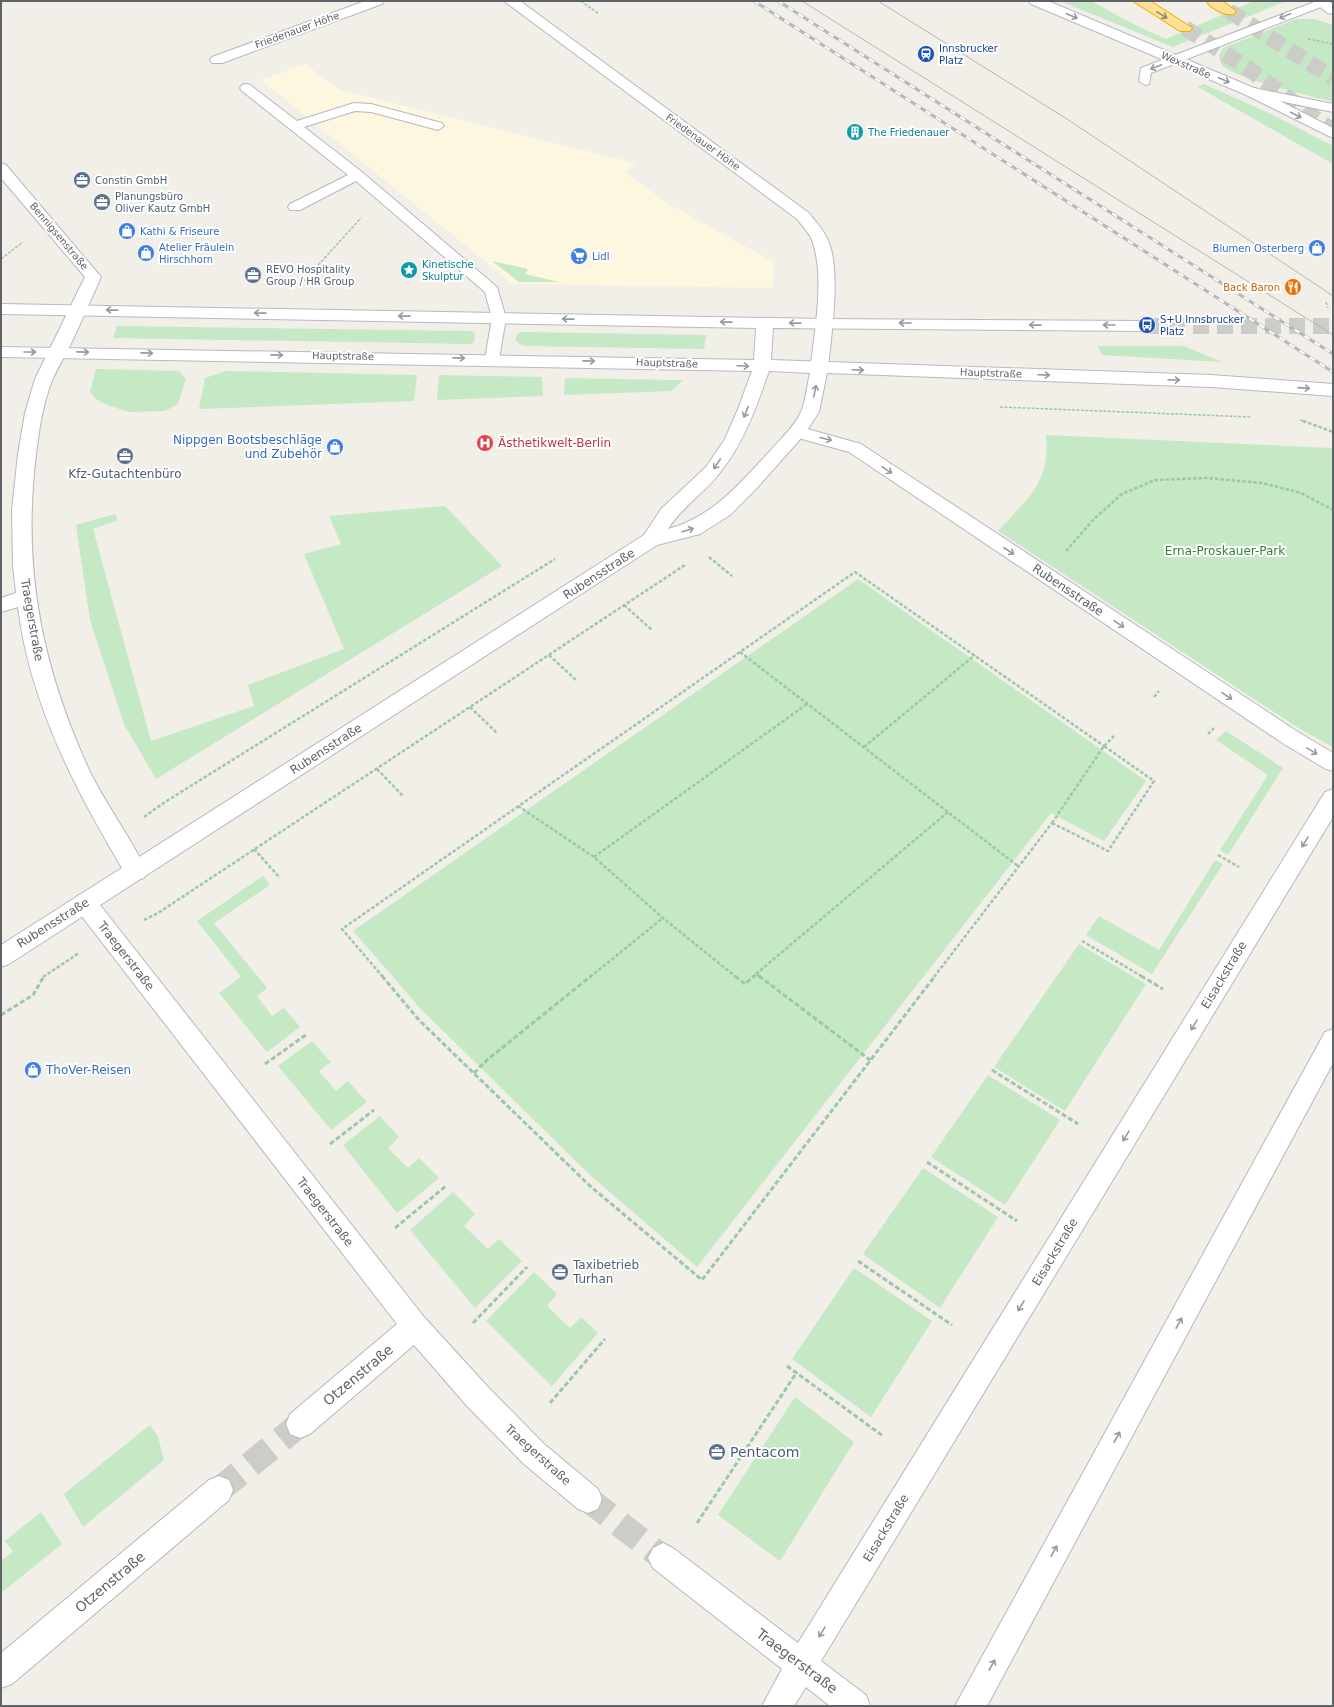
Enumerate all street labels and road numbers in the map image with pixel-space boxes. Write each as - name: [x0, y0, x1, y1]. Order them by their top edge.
- street label: Friedenauer Höhe: [253, 10, 341, 50]
- street label: Wexstraße: [1159, 50, 1213, 80]
- street label: Friedenauer Höhe: [664, 111, 742, 173]
- street label: Bennigsenstraße: [28, 200, 90, 272]
- street label: Hauptstraße: [312, 350, 374, 362]
- street label: Hauptstraße: [636, 356, 698, 370]
- street label: Hauptstraße: [960, 366, 1022, 380]
- street label: Rubensstraße: [561, 546, 637, 602]
- street label: Rubensstraße: [1030, 561, 1106, 619]
- street label: Traegerstraße: [18, 577, 46, 662]
- street label: Rubensstraße: [288, 721, 364, 777]
- street label: Rubensstraße: [14, 895, 92, 951]
- street label: Traegerstraße: [94, 918, 157, 993]
- street label: Eisackstraße: [1198, 939, 1250, 1011]
- street label: Traegerstraße: [293, 1174, 356, 1249]
- street label: Eisackstraße: [1029, 1216, 1081, 1288]
- street label: Otzenstraße: [320, 1341, 396, 1409]
- street label: Traegerstraße: [502, 1421, 574, 1488]
- street label: Eisackstraße: [860, 1492, 912, 1564]
- street label: Otzenstraße: [72, 1548, 148, 1616]
- street label: Traegerstraße: [753, 1625, 841, 1697]

